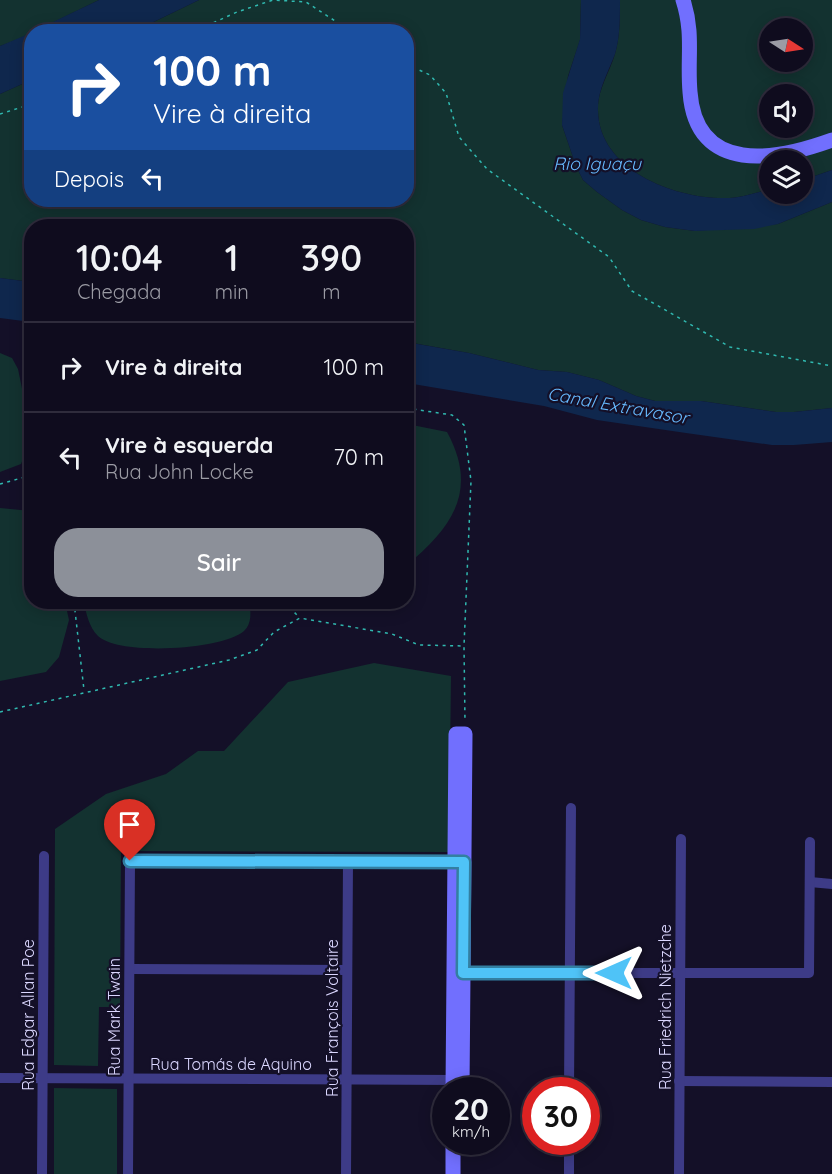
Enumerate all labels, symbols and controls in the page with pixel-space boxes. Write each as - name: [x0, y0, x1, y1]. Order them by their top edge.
- north arrow: [759, 18, 813, 72]
- map controls: [759, 18, 813, 204]
- text: 100 m: [153, 44, 271, 97]
- icon: right: [54, 48, 132, 126]
- button: sound: [759, 84, 813, 138]
- text: Vire à direita: [153, 96, 311, 130]
- button: layers: [759, 150, 813, 204]
- water label: Rio Iguaçu: [553, 152, 643, 175]
- icon: left: [136, 162, 169, 195]
- text: Depois: [54, 165, 124, 193]
- text: 10:04: [76, 235, 163, 280]
- text: 1: [225, 235, 239, 280]
- text: 390: [301, 235, 362, 280]
- text: Chegada: [77, 279, 162, 304]
- text: min: [215, 279, 249, 304]
- text: m: [322, 279, 340, 304]
- icon: right: [54, 351, 87, 384]
- text: Vire à direita: [105, 353, 242, 381]
- text: 100 m: [324, 353, 384, 381]
- water label: Canal Extravasor: [546, 382, 693, 430]
- text: Vire à esquerda: [105, 431, 273, 459]
- icon: left: [54, 441, 87, 474]
- text: 70 m: [334, 443, 384, 471]
- text: Rua John Locke: [105, 459, 254, 484]
- button: Sair: [54, 528, 384, 597]
- pin: [104, 799, 155, 861]
- icon: arrive: [113, 808, 146, 841]
- street label: Rua Friedrich Nietzche: [655, 924, 675, 1090]
- street label: Rua Edgar Allan Poe: [18, 939, 38, 1091]
- street label: Rua François Voltaire: [322, 939, 342, 1097]
- position arrow: [582, 941, 646, 1005]
- street label: Rua Mark Twain: [104, 958, 124, 1076]
- street label: Rua Tomás de Aquino: [150, 1054, 312, 1074]
- speed limit sign: 30: [522, 1077, 600, 1155]
- text: 20: [453, 1090, 489, 1128]
- text: km/h: [452, 1122, 490, 1141]

